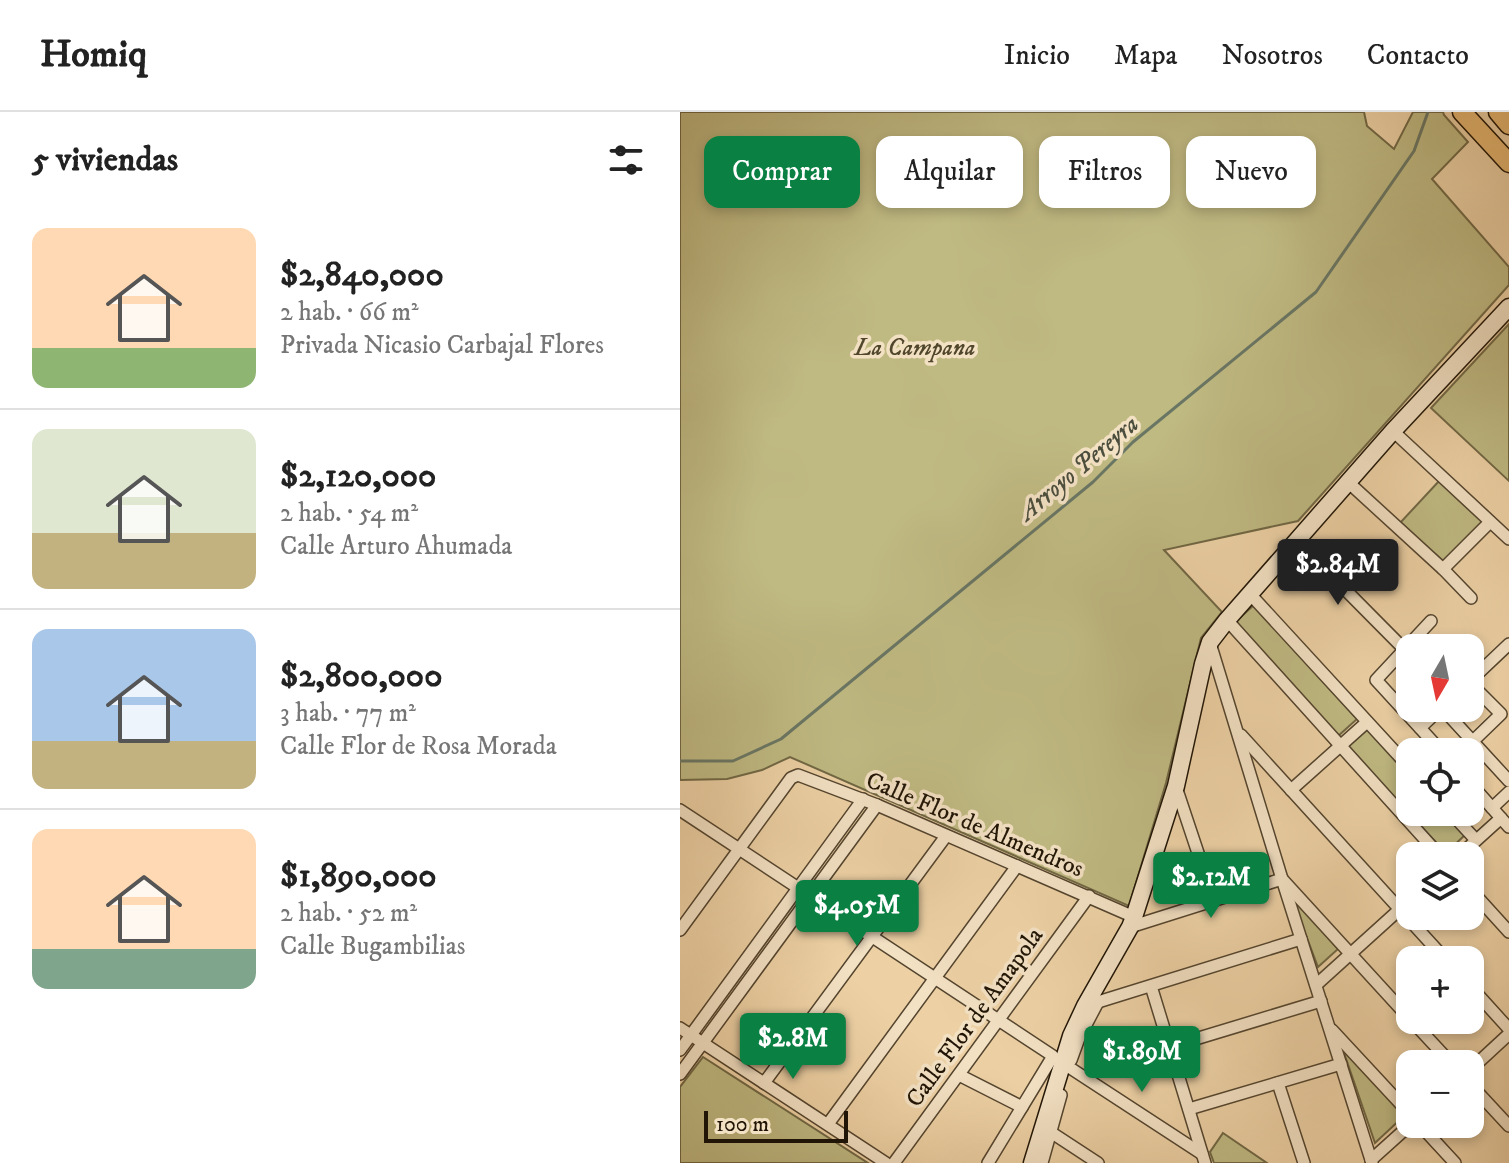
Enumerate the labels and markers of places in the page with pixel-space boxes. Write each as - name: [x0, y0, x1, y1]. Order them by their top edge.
- pin: $2.84M: [1273, 539, 1403, 607]
- pin: $2.12M: [1146, 852, 1276, 920]
- pin: $4.05M: [792, 880, 922, 948]
- pin: $2.8M: [737, 1013, 849, 1081]
- pin: $1.89M: [1077, 1026, 1207, 1094]

